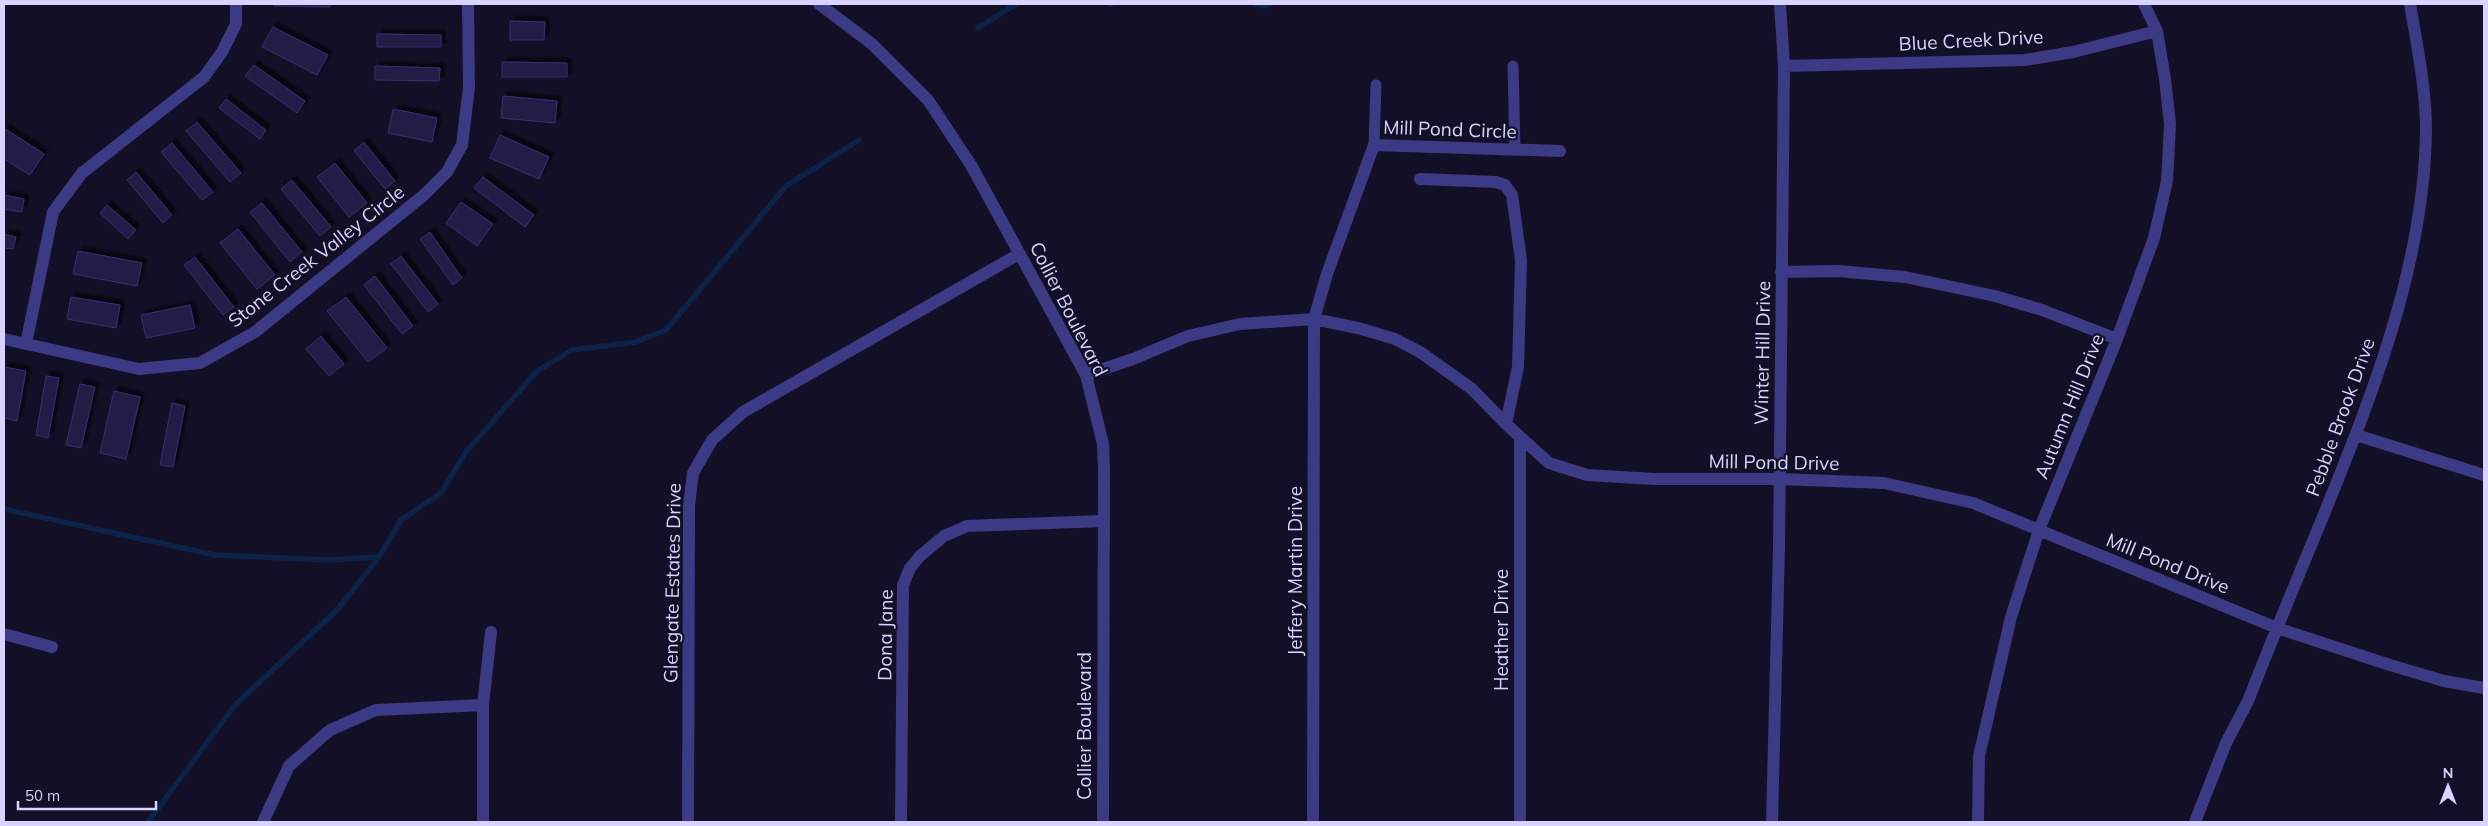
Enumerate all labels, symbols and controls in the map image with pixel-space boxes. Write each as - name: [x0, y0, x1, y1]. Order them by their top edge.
- street label: Blue Creek Drive: [1898, 24, 2044, 56]
- street label: Mill Pond Circle: [1383, 115, 1517, 143]
- street label: Stone Creek Valley Circle: [223, 180, 409, 332]
- street label: Collier Boulevard: [1025, 238, 1113, 380]
- street label: Winter Hill Drive: [1749, 281, 1775, 425]
- street label: Autumn Hill Drive: [2029, 330, 2109, 482]
- street label: Pebble Brook Drive: [2300, 334, 2380, 500]
- street label: Mill Pond Drive: [1708, 449, 1840, 475]
- street label: Glengate Estates Drive: [658, 483, 686, 683]
- street label: Jeffery Martin Drive: [1283, 486, 1307, 656]
- street label: Mill Pond Drive: [2103, 527, 2233, 599]
- street label: Heather Drive: [1489, 569, 1513, 691]
- street label: Dona Jane: [872, 589, 898, 681]
- street label: Collier Boulevard: [1072, 652, 1096, 800]
- north arrow: [2423, 761, 2473, 811]
- text: N: [2443, 764, 2453, 782]
- scale bar: [18, 778, 155, 810]
- text: 50 m: [25, 786, 60, 805]

